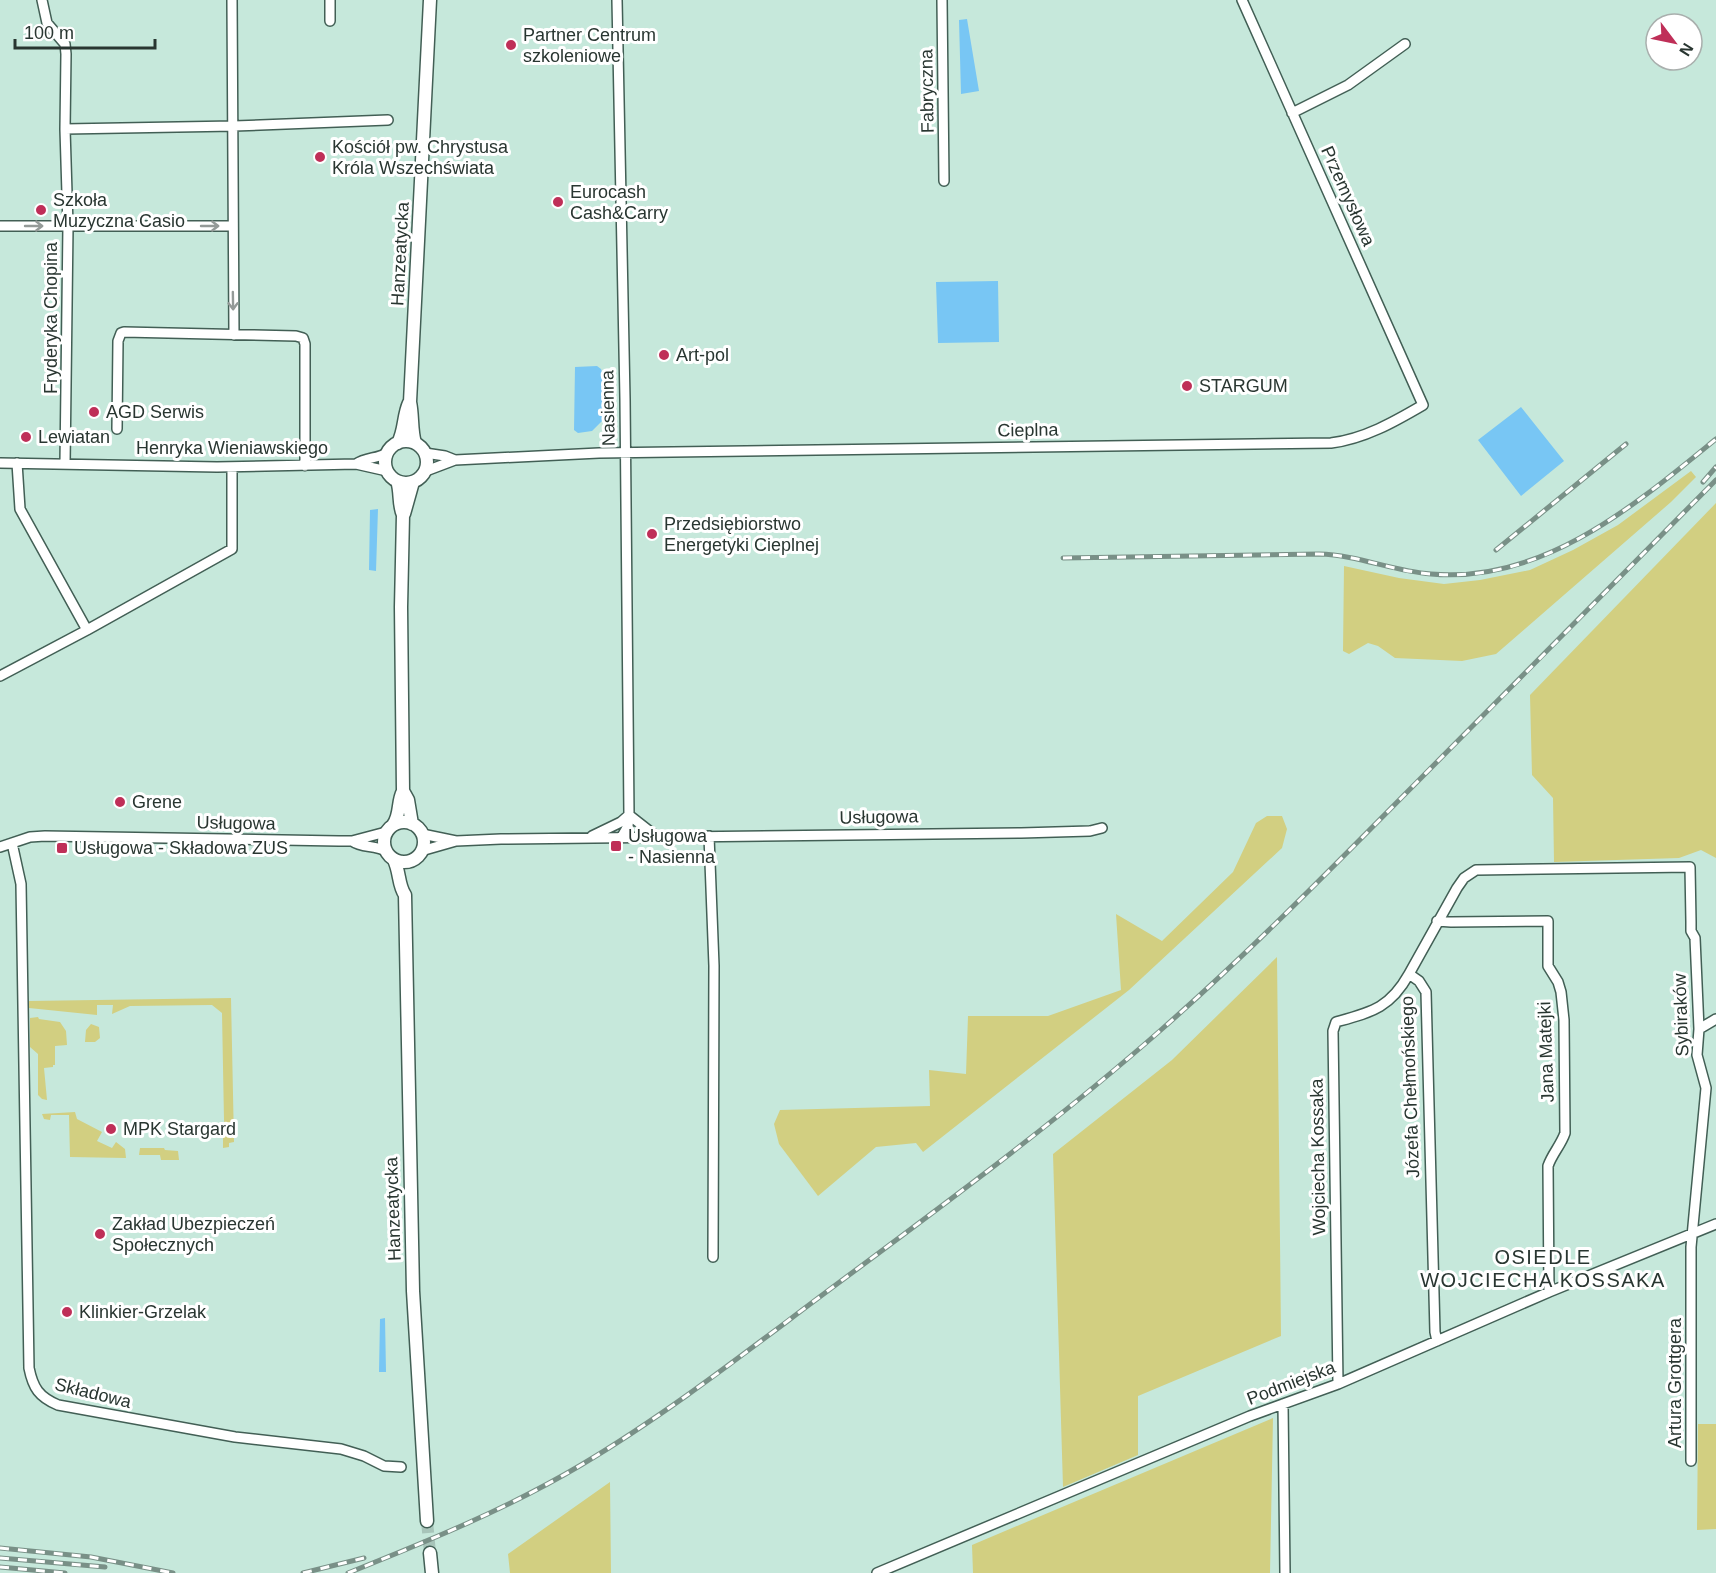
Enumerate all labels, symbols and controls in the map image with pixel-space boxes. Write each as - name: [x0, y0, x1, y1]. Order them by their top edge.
- scale bar: [15, 12, 154, 50]
- north arrow: [1644, 12, 1704, 72]
- text: 100 m: [24, 23, 74, 43]
- place label: Partner Centrum szkoleniowe: [523, 25, 656, 66]
- marker: Partner Centrum szkoleniowe: [504, 38, 518, 52]
- text: N: [1676, 40, 1697, 59]
- street label: Fabryczna: [916, 48, 938, 133]
- place label: Kościół pw. Chrystusa Króla Wszechświata: [332, 137, 509, 178]
- street label: Przemysłowa: [1317, 143, 1379, 250]
- marker: Kościół pw. Chrystusa Króla Wszechświata: [313, 150, 327, 164]
- place label: Eurocash Cash&Carry: [570, 182, 668, 223]
- place label: Szkoła Muzyczna Casio: [53, 190, 185, 231]
- marker: Eurocash Cash&Carry: [551, 195, 565, 209]
- street label: Hanzeatycka: [387, 201, 413, 306]
- marker: Szkoła Muzyczna Casio: [34, 203, 48, 217]
- one-way arrow: [23, 220, 43, 232]
- one-way arrow: [200, 220, 220, 232]
- street label: Fryderyka Chopina: [41, 241, 61, 394]
- one-way arrow: [228, 291, 239, 311]
- place label: Art-pol: [676, 345, 729, 365]
- marker: Art-pol: [657, 348, 671, 362]
- street label: Nasienna: [597, 369, 619, 446]
- place label: STARGUM: [1199, 376, 1288, 396]
- marker: STARGUM: [1180, 379, 1194, 393]
- place label: AGD Serwis: [106, 402, 204, 422]
- marker: AGD Serwis: [87, 405, 101, 419]
- street label: Cieplna: [997, 419, 1060, 441]
- place label: Lewiatan: [38, 427, 110, 447]
- marker: Lewiatan: [19, 430, 33, 444]
- street label: Henryka Wieniawskiego: [136, 438, 328, 458]
- place label: Przedsiębiorstwo Energetyki Cieplnej: [664, 514, 819, 555]
- marker: Przedsiębiorstwo Energetyki Cieplnej: [645, 527, 659, 541]
- place label: Grene: [132, 792, 182, 812]
- marker: Grene: [113, 795, 127, 809]
- street label: Usługowa: [839, 806, 920, 828]
- street label: Usługowa: [196, 812, 277, 834]
- place label: Usługowa - Nasienna: [628, 826, 716, 867]
- place label: Usługowa - Składowa ZUS: [74, 838, 288, 858]
- marker: Usługowa - Nasienna: [609, 839, 623, 853]
- marker: Usługowa - Składowa ZUS: [55, 841, 69, 855]
- street label: Sybiraków: [1670, 972, 1692, 1057]
- street label: Józefa Chełmońskiego: [1397, 996, 1423, 1178]
- street label: Jana Matejki: [1534, 1001, 1558, 1103]
- street label: Wojciecha Kossaka: [1307, 1077, 1329, 1236]
- place label: MPK Stargard: [123, 1119, 236, 1139]
- marker: MPK Stargard: [104, 1122, 118, 1136]
- street label: Hanzeatycka: [381, 1156, 405, 1261]
- place label: Zakład Ubezpieczeń Społecznych: [112, 1214, 275, 1255]
- marker: Zakład Ubezpieczeń Społecznych: [93, 1227, 107, 1241]
- district label: OSIEDLE WOJCIECHA KOSSAKA: [1420, 1246, 1666, 1291]
- place label: Klinkier-Grzelak: [79, 1302, 207, 1322]
- marker: Klinkier-Grzelak: [60, 1305, 74, 1319]
- street label: Artura Grottgera: [1665, 1317, 1685, 1448]
- street label: Podmiejska: [1244, 1357, 1339, 1409]
- street label: Składowa: [53, 1374, 134, 1412]

